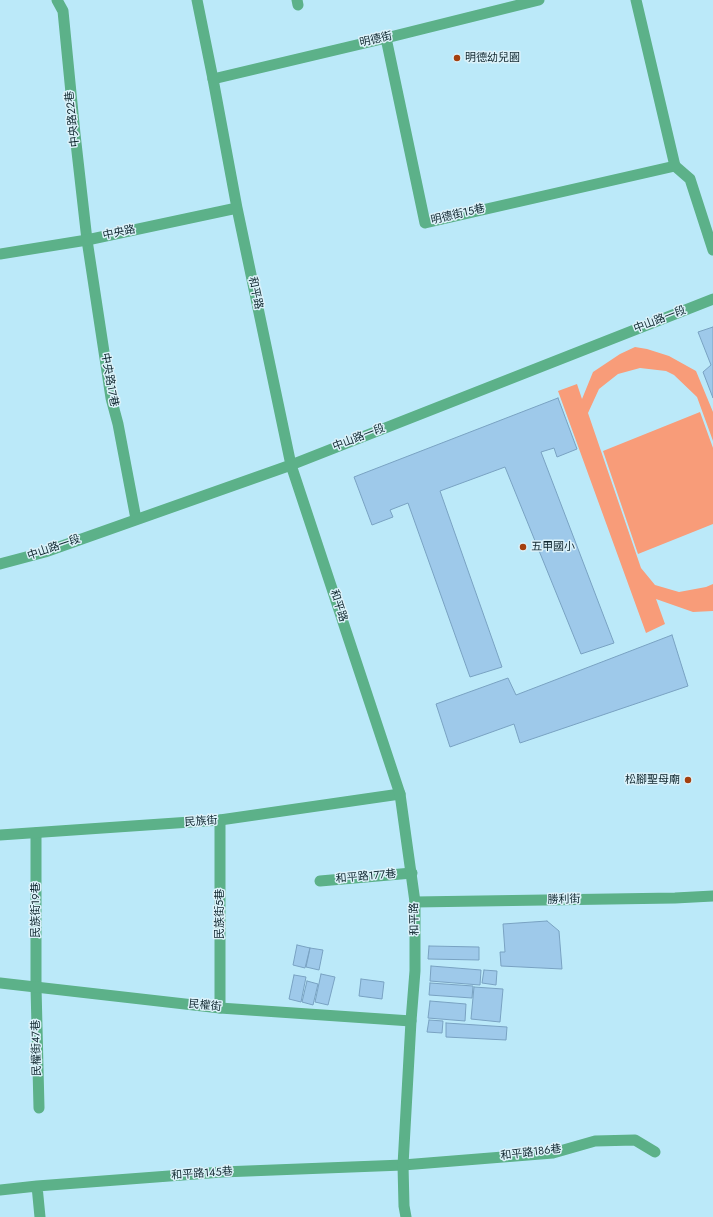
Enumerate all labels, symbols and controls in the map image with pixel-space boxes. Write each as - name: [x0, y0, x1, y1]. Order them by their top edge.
- street label: 明德街: [358, 30, 394, 50]
- place label: 明德幼兒園: [465, 51, 520, 65]
- marker: 明德幼兒園: [452, 53, 462, 63]
- street label: 中央路22巷: [63, 90, 83, 148]
- street label: 明德街15巷: [430, 202, 486, 228]
- street label: 中央路: [101, 223, 137, 243]
- street label: 和平路: [245, 275, 265, 311]
- street label: 中山路一段: [632, 304, 688, 336]
- street label: 中央路17巷: [98, 352, 120, 408]
- street label: 中山路一段: [331, 422, 387, 454]
- street label: 中山路一段: [26, 533, 82, 563]
- place label: 五甲國小: [531, 540, 575, 554]
- marker: 五甲國小: [518, 542, 528, 552]
- street label: 和平路: [327, 588, 349, 624]
- place label: 松腳聖母廟: [625, 773, 680, 787]
- marker: 松腳聖母廟: [683, 775, 693, 785]
- street label: 民族街: [184, 814, 218, 830]
- street label: 和平路177巷: [335, 868, 397, 886]
- street label: 民族街19巷: [29, 882, 43, 938]
- street label: 民族街5巷: [213, 889, 227, 939]
- street label: 勝利街: [547, 893, 581, 907]
- street label: 和平路: [408, 902, 422, 936]
- street label: 民權街: [188, 998, 222, 1014]
- street label: 民權街47巷: [30, 1020, 44, 1076]
- street label: 和平路186巷: [500, 1143, 562, 1163]
- street label: 和平路145巷: [171, 1165, 233, 1183]

